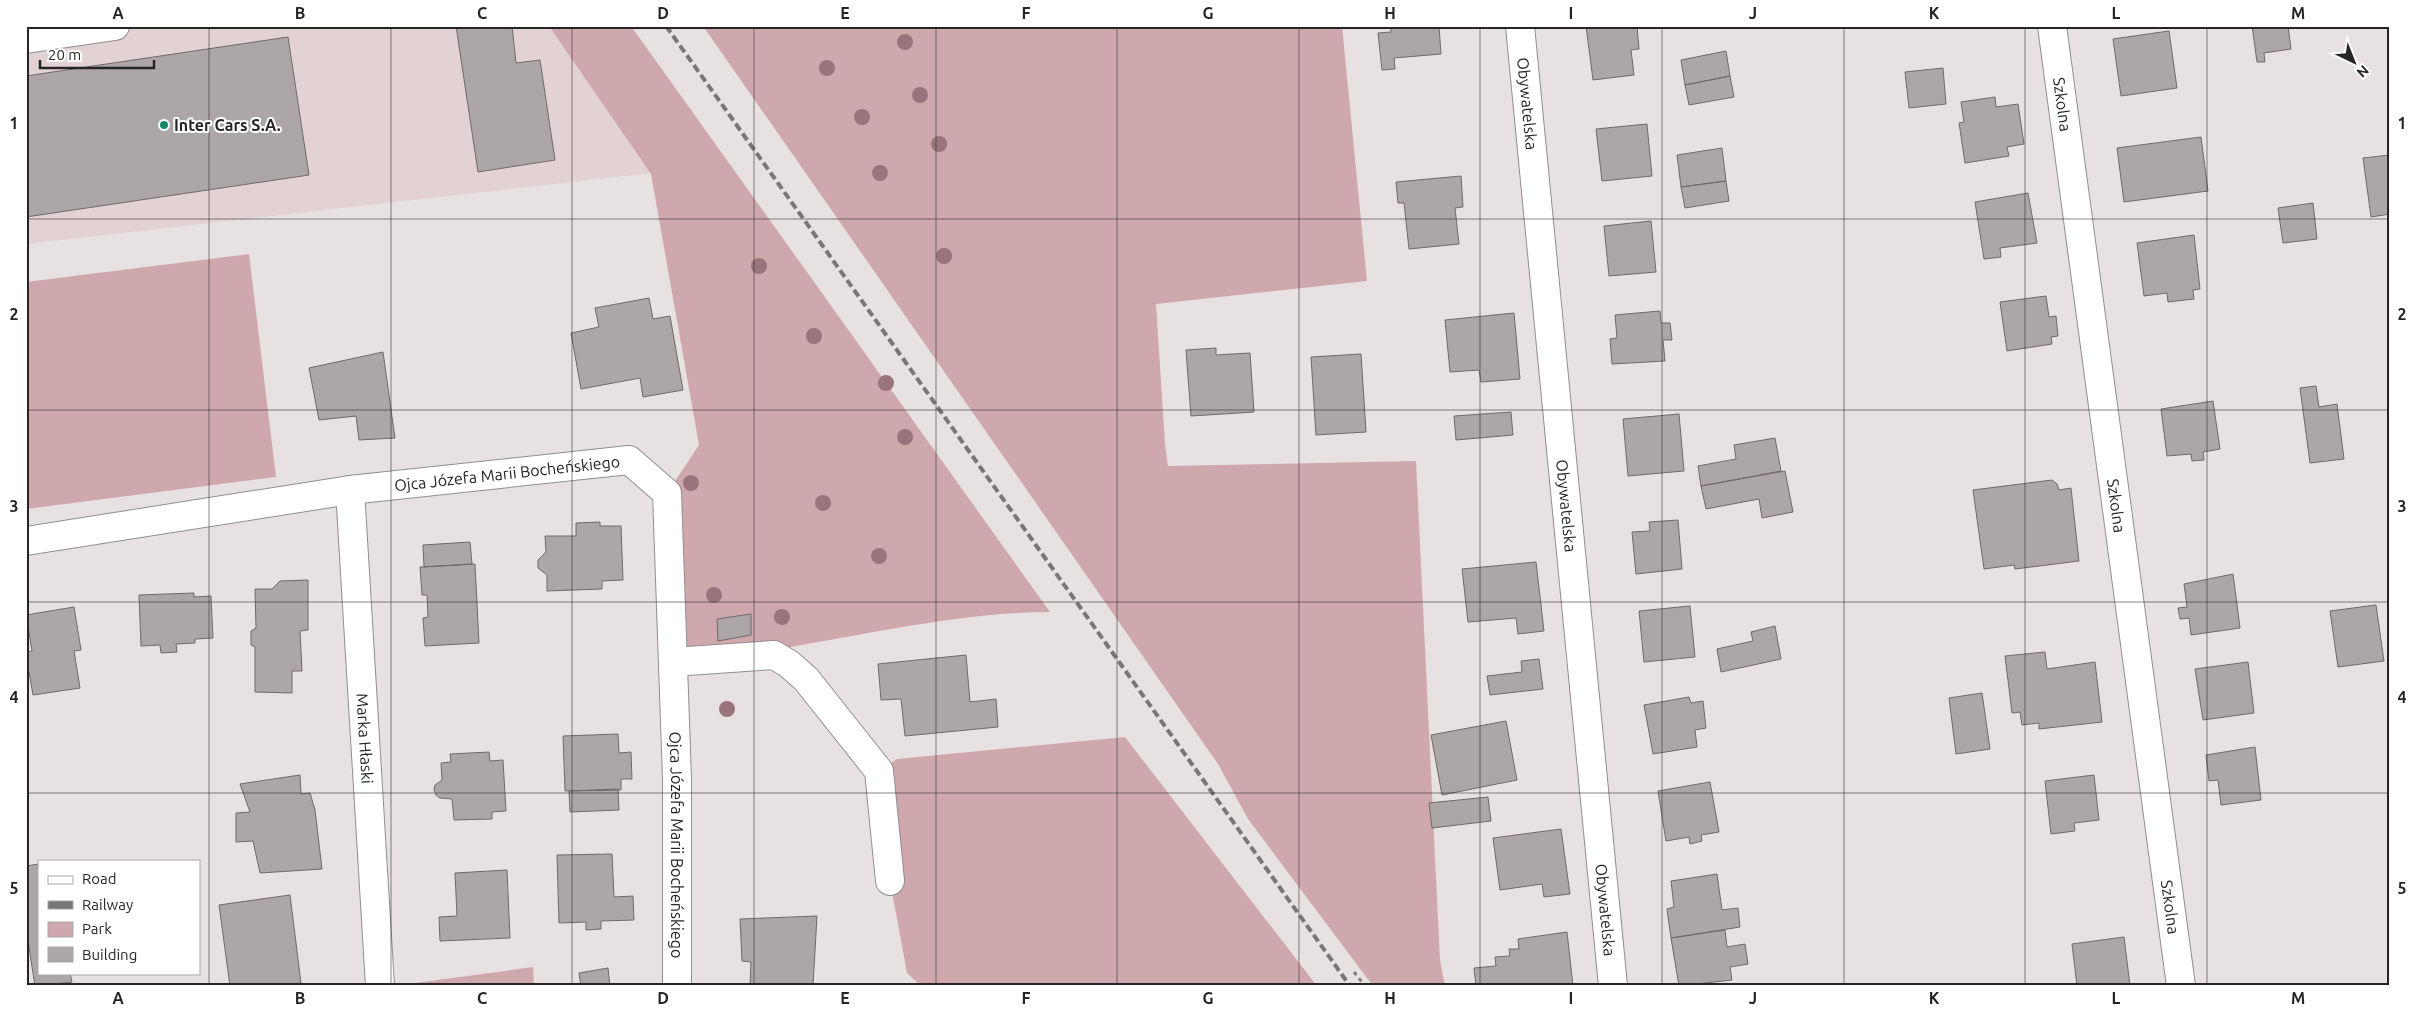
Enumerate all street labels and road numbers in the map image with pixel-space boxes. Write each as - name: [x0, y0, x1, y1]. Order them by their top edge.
- street label: Obywatelska: [1514, 57, 1541, 151]
- street label: Szkolna: [2050, 76, 2075, 132]
- street label: Ojca Józefa Marii Bocheńskiego: [393, 452, 621, 494]
- street label: Obywatelska: [1553, 459, 1580, 553]
- street label: Szkolna: [2104, 477, 2129, 534]
- street label: Marka Hłaski: [353, 693, 377, 784]
- street label: Ojca Józefa Marii Bocheńskiego: [666, 731, 686, 958]
- street label: Obywatelska: [1592, 863, 1619, 957]
- street label: Szkolna: [2158, 879, 2183, 935]

